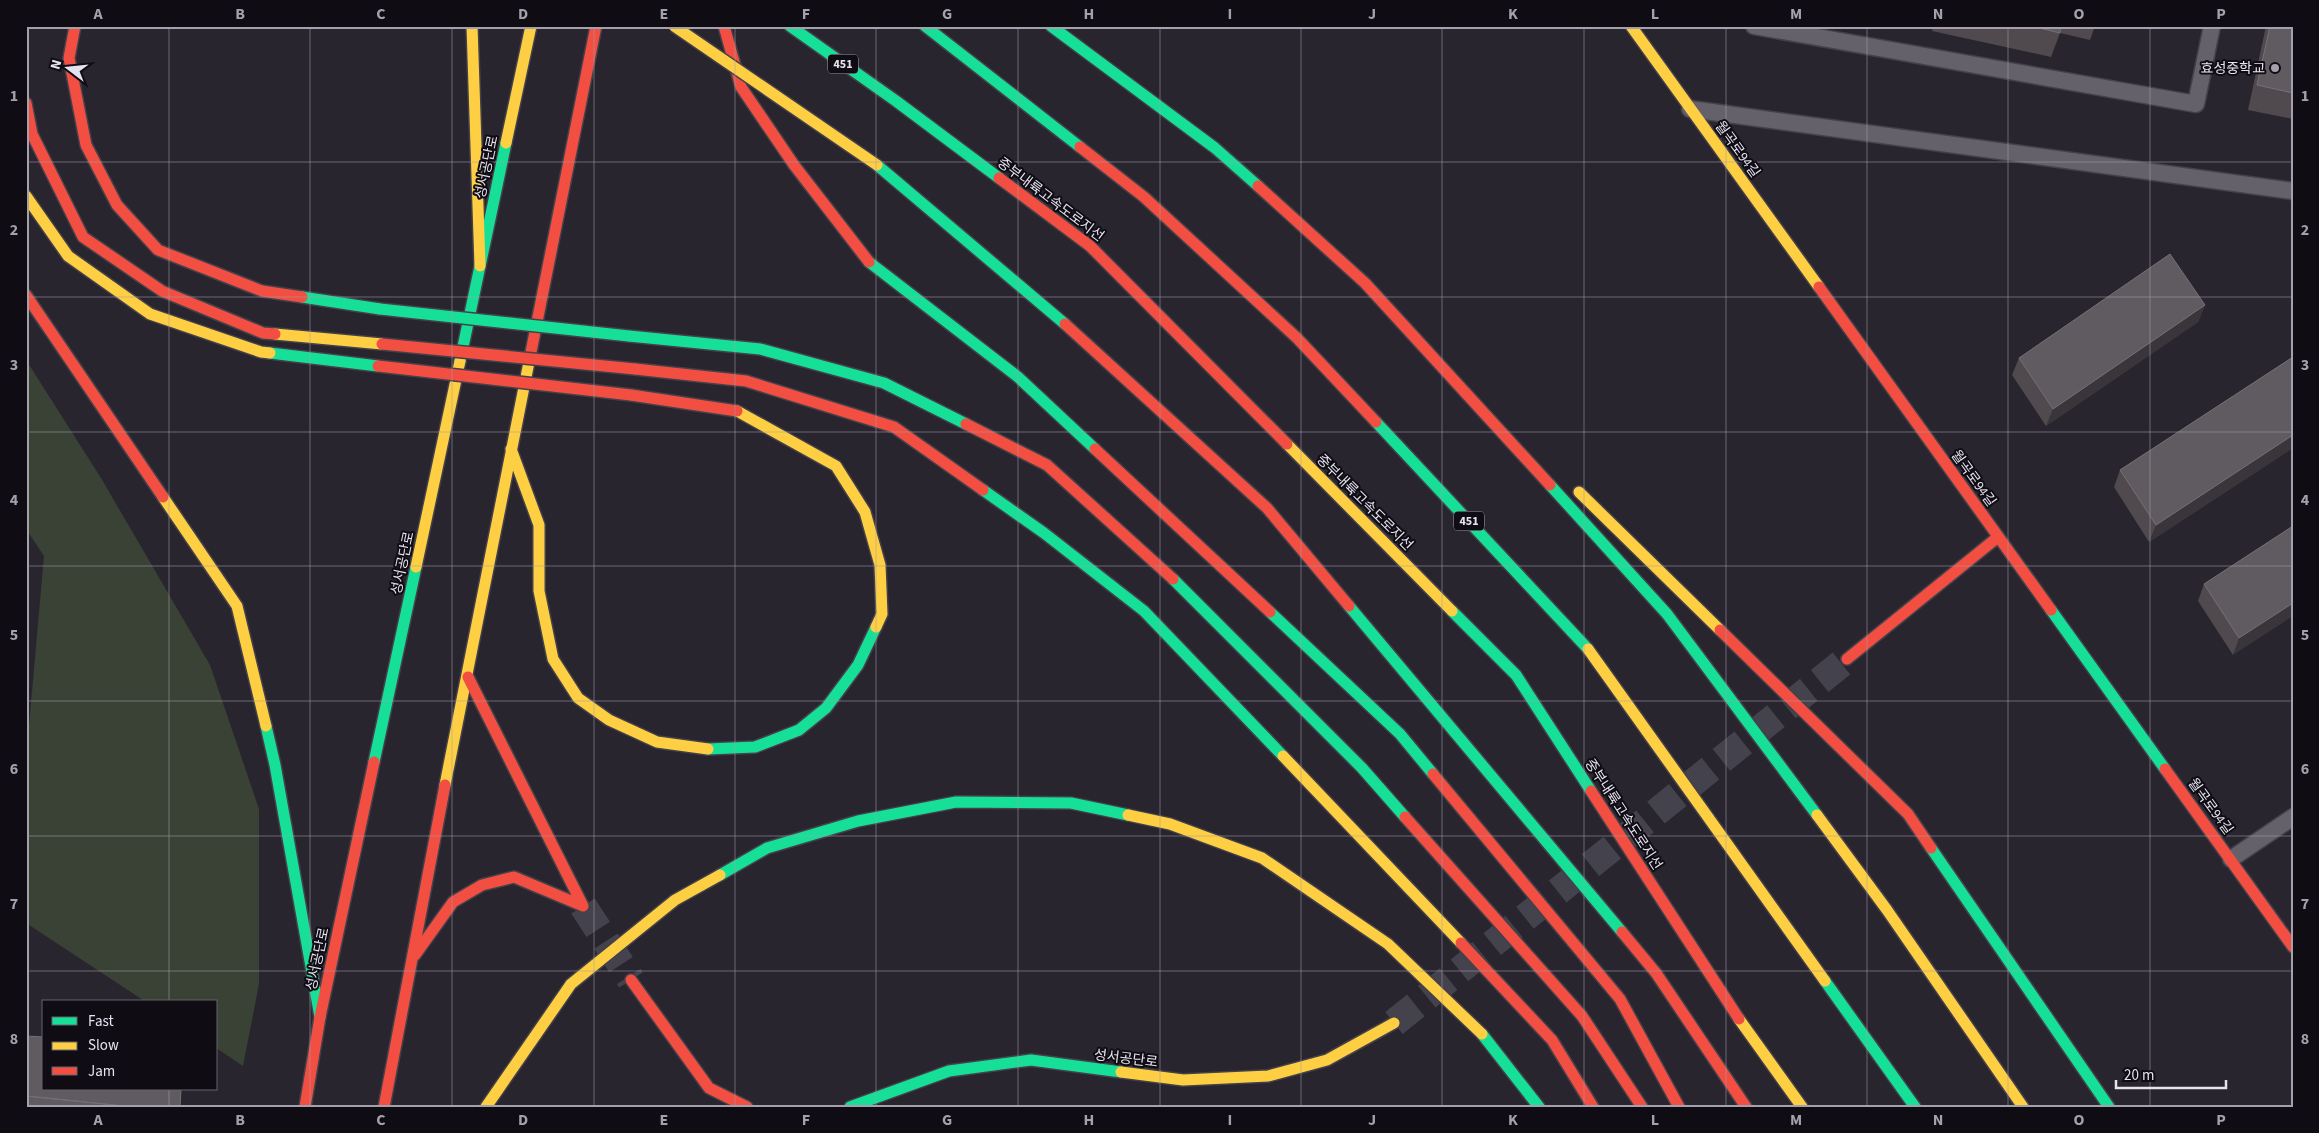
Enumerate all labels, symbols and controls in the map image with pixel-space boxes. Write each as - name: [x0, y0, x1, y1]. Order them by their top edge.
- text: A: [92, 3, 103, 25]
- text: B: [235, 3, 245, 25]
- text: C: [376, 3, 386, 25]
- text: D: [518, 3, 528, 25]
- text: E: [660, 3, 668, 25]
- text: F: [802, 3, 810, 25]
- text: G: [942, 3, 952, 25]
- text: H: [1084, 3, 1094, 25]
- text: I: [1228, 3, 1232, 25]
- text: J: [1368, 3, 1376, 25]
- text: K: [1508, 3, 1518, 25]
- text: L: [1651, 3, 1659, 25]
- text: M: [1790, 3, 1802, 25]
- text: N: [1933, 3, 1943, 25]
- text: O: [2074, 3, 2085, 25]
- text: P: [2216, 3, 2226, 25]
- north arrow: [42, 42, 92, 92]
- road number: 451: [828, 54, 858, 74]
- text: N: [46, 57, 67, 72]
- place label: 효성중학교: [2201, 59, 2265, 79]
- marker: 효성중학교: [2269, 62, 2281, 74]
- text: 1: [10, 85, 18, 107]
- text: 1: [2301, 85, 2309, 107]
- street label: 월곡로94길: [1710, 117, 1765, 182]
- street label: 성서공단로: [471, 134, 503, 201]
- street label: 중부내륙고속도로지선: [993, 153, 1108, 247]
- text: 2: [10, 219, 18, 241]
- text: 2: [2301, 219, 2309, 241]
- text: 3: [10, 354, 18, 376]
- text: 3: [2301, 354, 2309, 376]
- street label: 월곡로94길: [1946, 446, 2001, 511]
- street label: 중부내륙고속도로지선: [1312, 450, 1417, 555]
- text: 4: [10, 489, 19, 511]
- text: 4: [2301, 489, 2310, 511]
- road number: 451: [1454, 512, 1484, 530]
- street label: 성서공단로: [387, 530, 419, 597]
- text: 5: [10, 624, 18, 646]
- text: 5: [2301, 624, 2309, 646]
- street label: 중부내륙고속도로지선: [1580, 755, 1667, 874]
- text: 6: [10, 758, 18, 780]
- text: 6: [2301, 758, 2309, 780]
- street label: 월곡로94길: [2183, 774, 2238, 839]
- text: 7: [10, 893, 18, 915]
- text: 7: [2301, 893, 2309, 915]
- street label: 성서공단로: [302, 926, 334, 993]
- legend: [42, 1000, 218, 1090]
- text: Fast: [88, 1011, 114, 1032]
- text: 8: [10, 1028, 18, 1050]
- text: 8: [2301, 1028, 2309, 1050]
- text: Slow: [88, 1035, 119, 1056]
- street label: 성서공단로: [1093, 1045, 1159, 1073]
- scale bar: [2116, 1058, 2226, 1090]
- text: Jam: [88, 1061, 115, 1082]
- text: 20 m: [2124, 1065, 2154, 1086]
- text: A: [92, 1109, 103, 1131]
- text: B: [235, 1109, 245, 1131]
- text: C: [376, 1109, 386, 1131]
- text: D: [518, 1109, 528, 1131]
- text: E: [660, 1109, 668, 1131]
- text: F: [802, 1109, 810, 1131]
- text: G: [942, 1109, 952, 1131]
- text: H: [1084, 1109, 1094, 1131]
- text: I: [1228, 1109, 1232, 1131]
- text: J: [1368, 1109, 1376, 1131]
- text: K: [1508, 1109, 1518, 1131]
- text: L: [1651, 1109, 1659, 1131]
- text: M: [1790, 1109, 1802, 1131]
- text: N: [1933, 1109, 1943, 1131]
- text: O: [2074, 1109, 2085, 1131]
- text: P: [2216, 1109, 2226, 1131]

